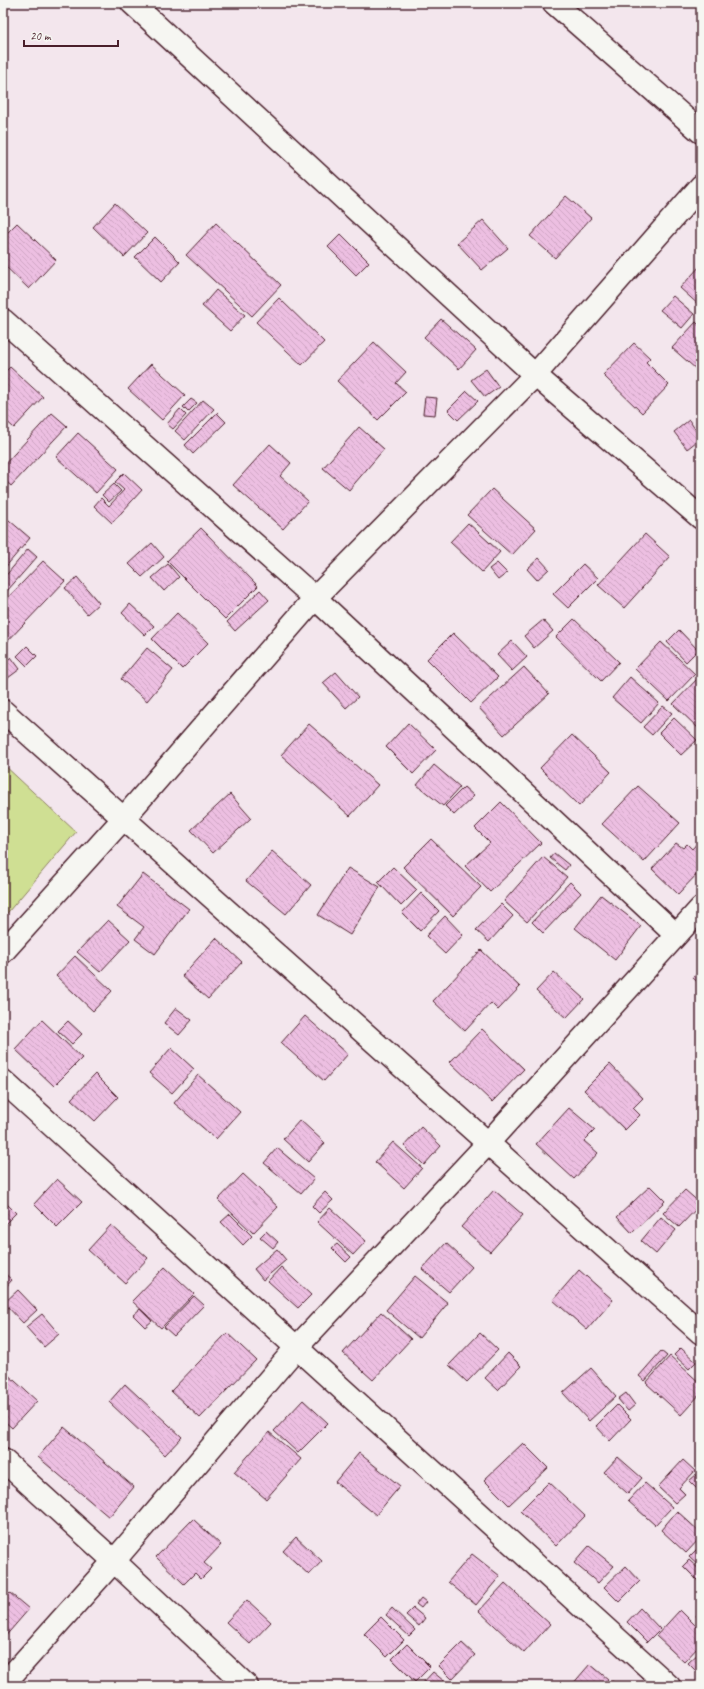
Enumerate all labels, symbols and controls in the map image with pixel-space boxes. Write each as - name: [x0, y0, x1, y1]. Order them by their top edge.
- scale bar: [24, 22, 118, 48]
- text: 20 m: [30, 28, 52, 44]

